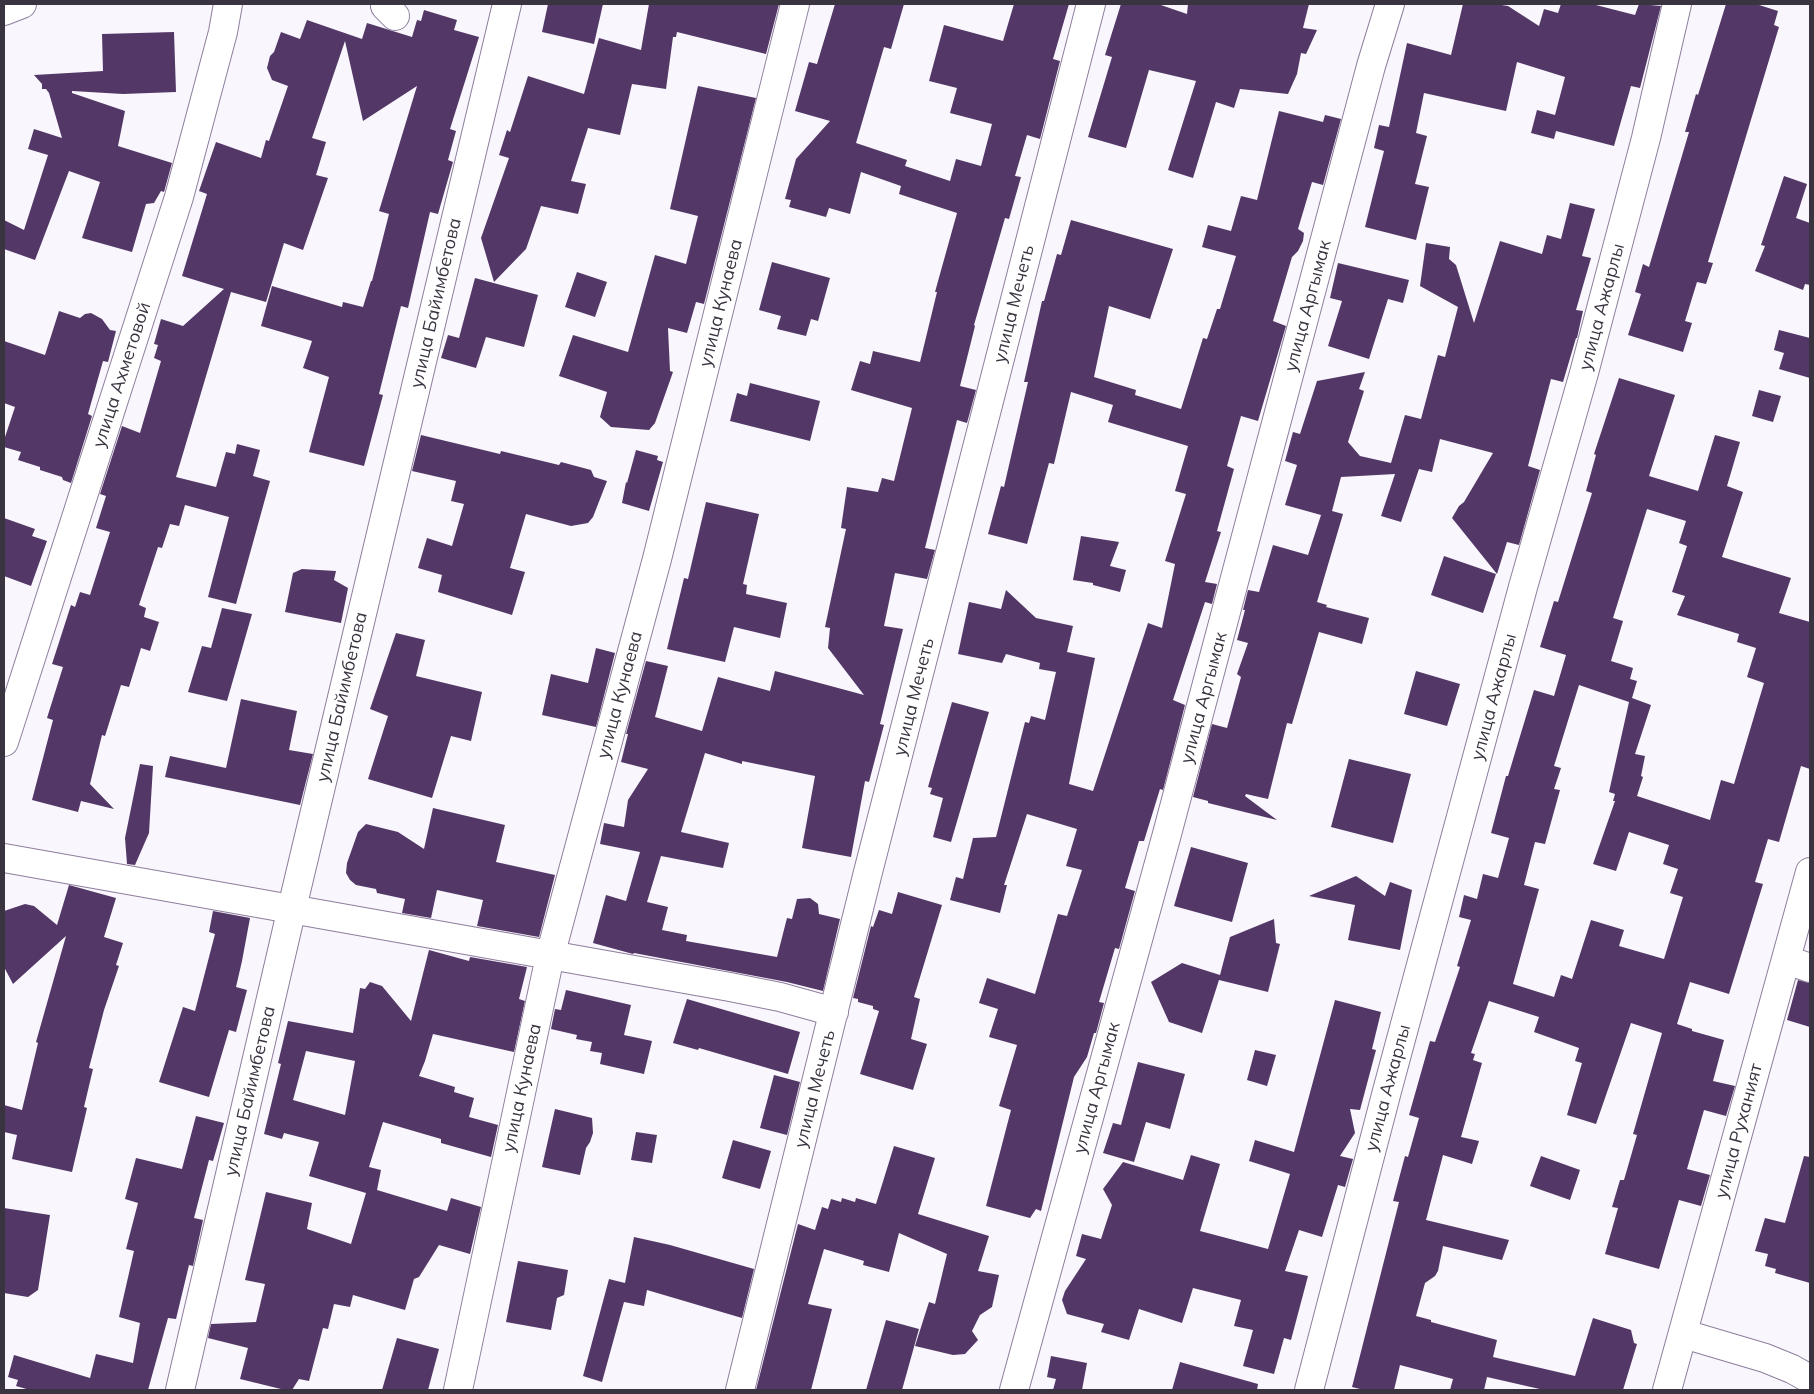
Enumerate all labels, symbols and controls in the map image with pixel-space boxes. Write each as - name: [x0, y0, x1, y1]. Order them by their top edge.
- street label: улица Байимбетова: [406, 216, 466, 390]
- street label: улица Кунаева: [695, 237, 747, 369]
- street label: улица Аргымак: [1280, 238, 1336, 374]
- street label: улица Ажарлы: [1575, 241, 1629, 373]
- street label: улица Мечеть: [989, 243, 1039, 365]
- street label: улица Ахметовой: [88, 300, 156, 450]
- street label: улица Байимбетова: [312, 610, 372, 784]
- street label: улица Кунаева: [593, 629, 647, 761]
- street label: улица Аргымак: [1176, 630, 1232, 766]
- street label: улица Ажарлы: [1467, 631, 1521, 763]
- street label: улица Мечеть: [889, 636, 939, 758]
- street label: улица Байимбетова: [220, 1004, 280, 1178]
- street label: улица Аргымак: [1069, 1020, 1125, 1156]
- street label: улица Кунаева: [498, 1022, 546, 1154]
- street label: улица Ажарлы: [1361, 1022, 1415, 1154]
- street label: улица Мечеть: [790, 1028, 840, 1150]
- street label: улица Руханият: [1711, 1061, 1767, 1201]

